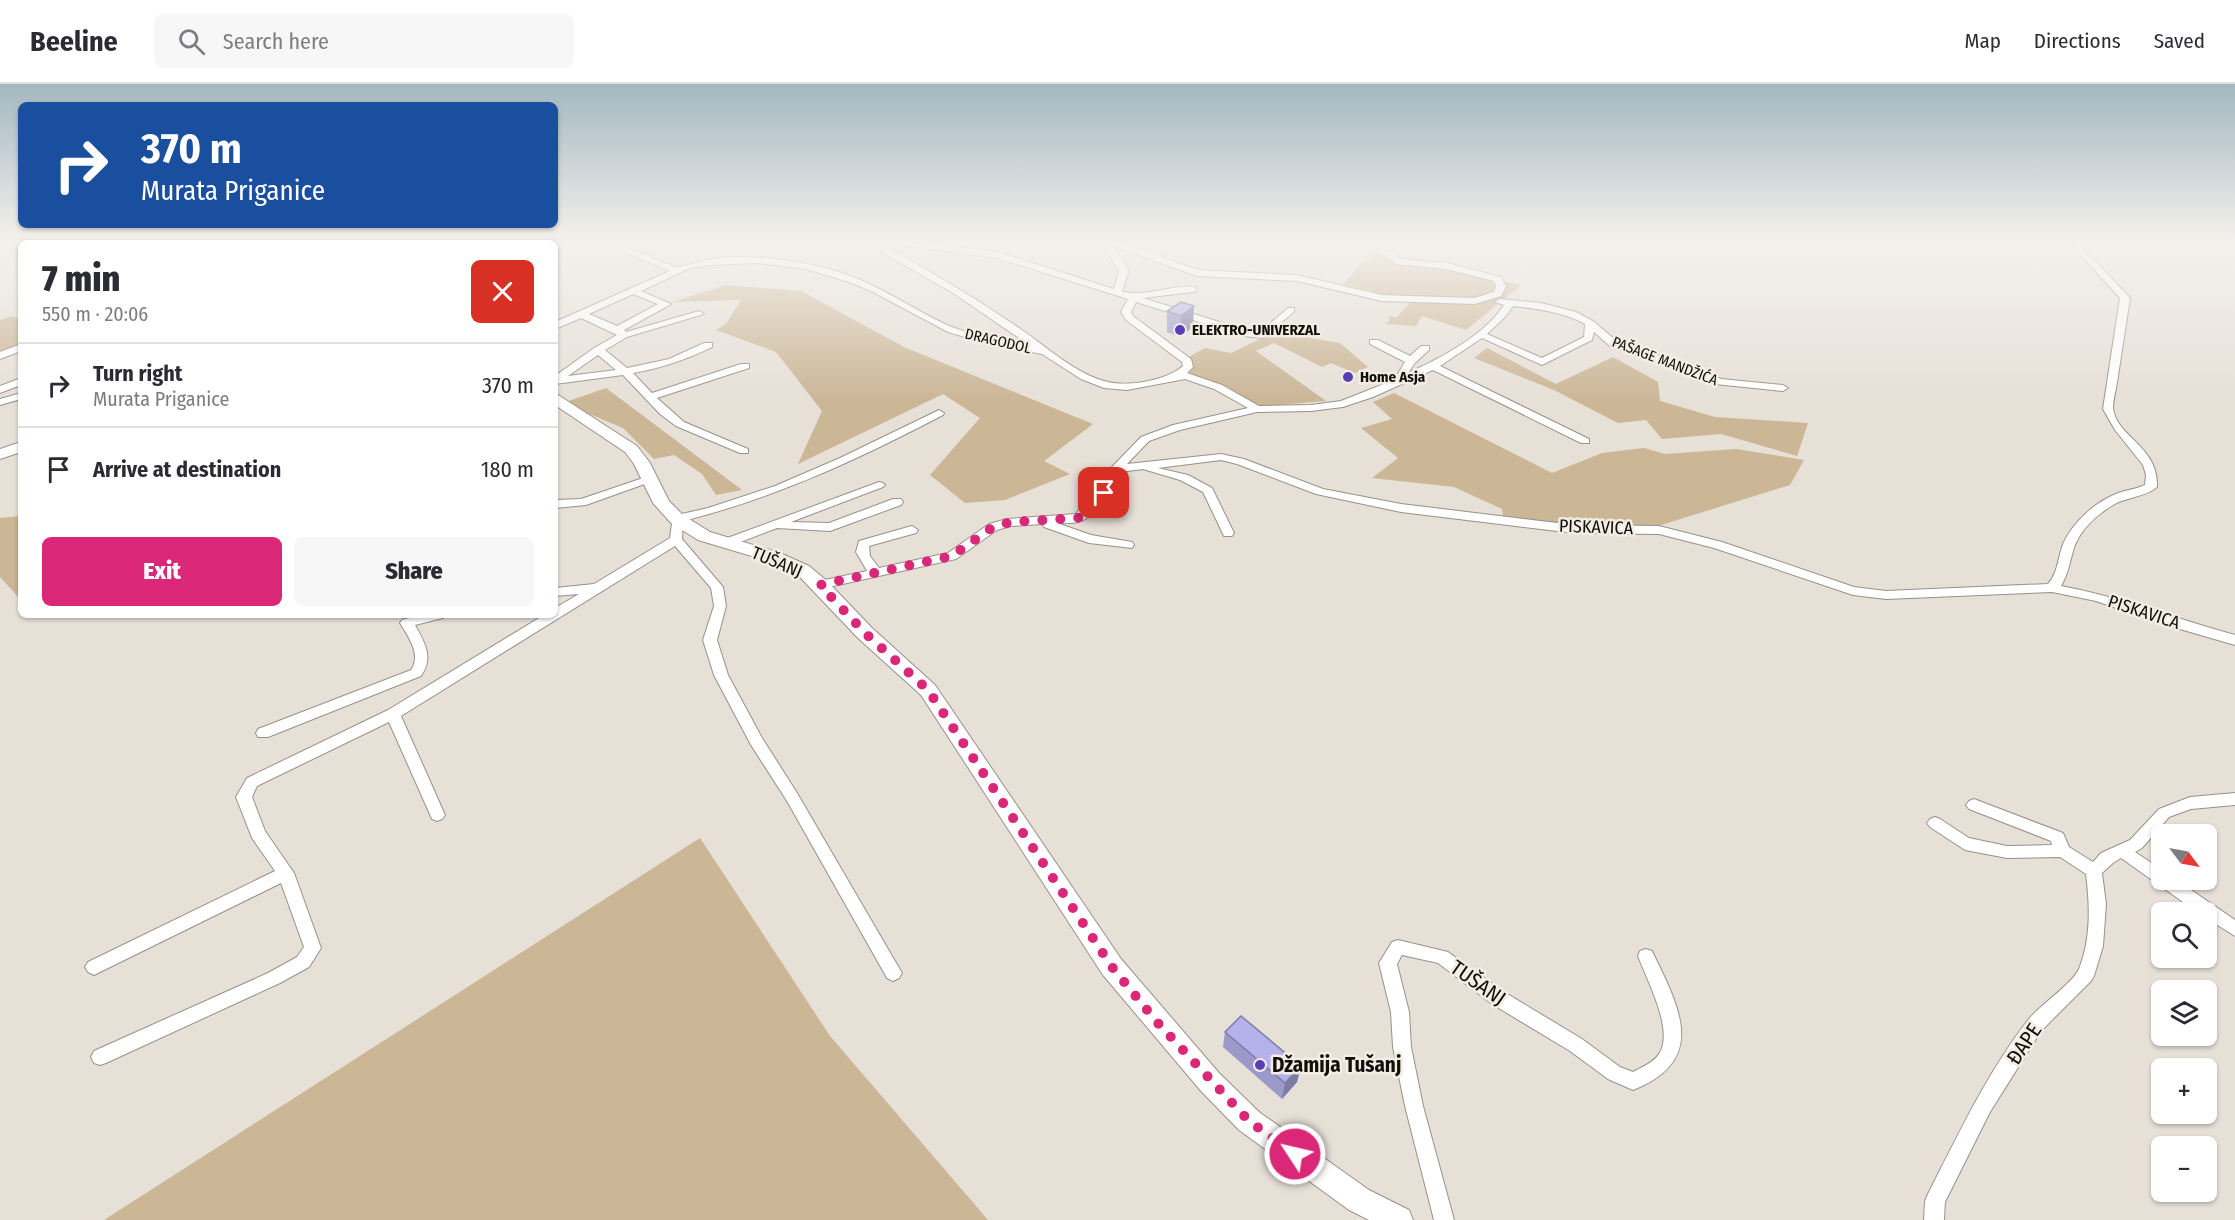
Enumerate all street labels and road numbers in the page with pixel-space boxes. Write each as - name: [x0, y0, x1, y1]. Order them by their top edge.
- street label: DRAGODOL: [963, 325, 1033, 357]
- street label: PAŠAGE MANDŽIĆA: [1610, 333, 1720, 389]
- street label: PISKAVICA: [1558, 515, 1634, 539]
- street label: TUŠANJ: [748, 542, 806, 582]
- street label: PISKAVICA: [2105, 590, 2183, 634]
- street label: TUŠANJ: [1445, 955, 1511, 1011]
- street label: ĐAPE: [2001, 1018, 2047, 1070]

